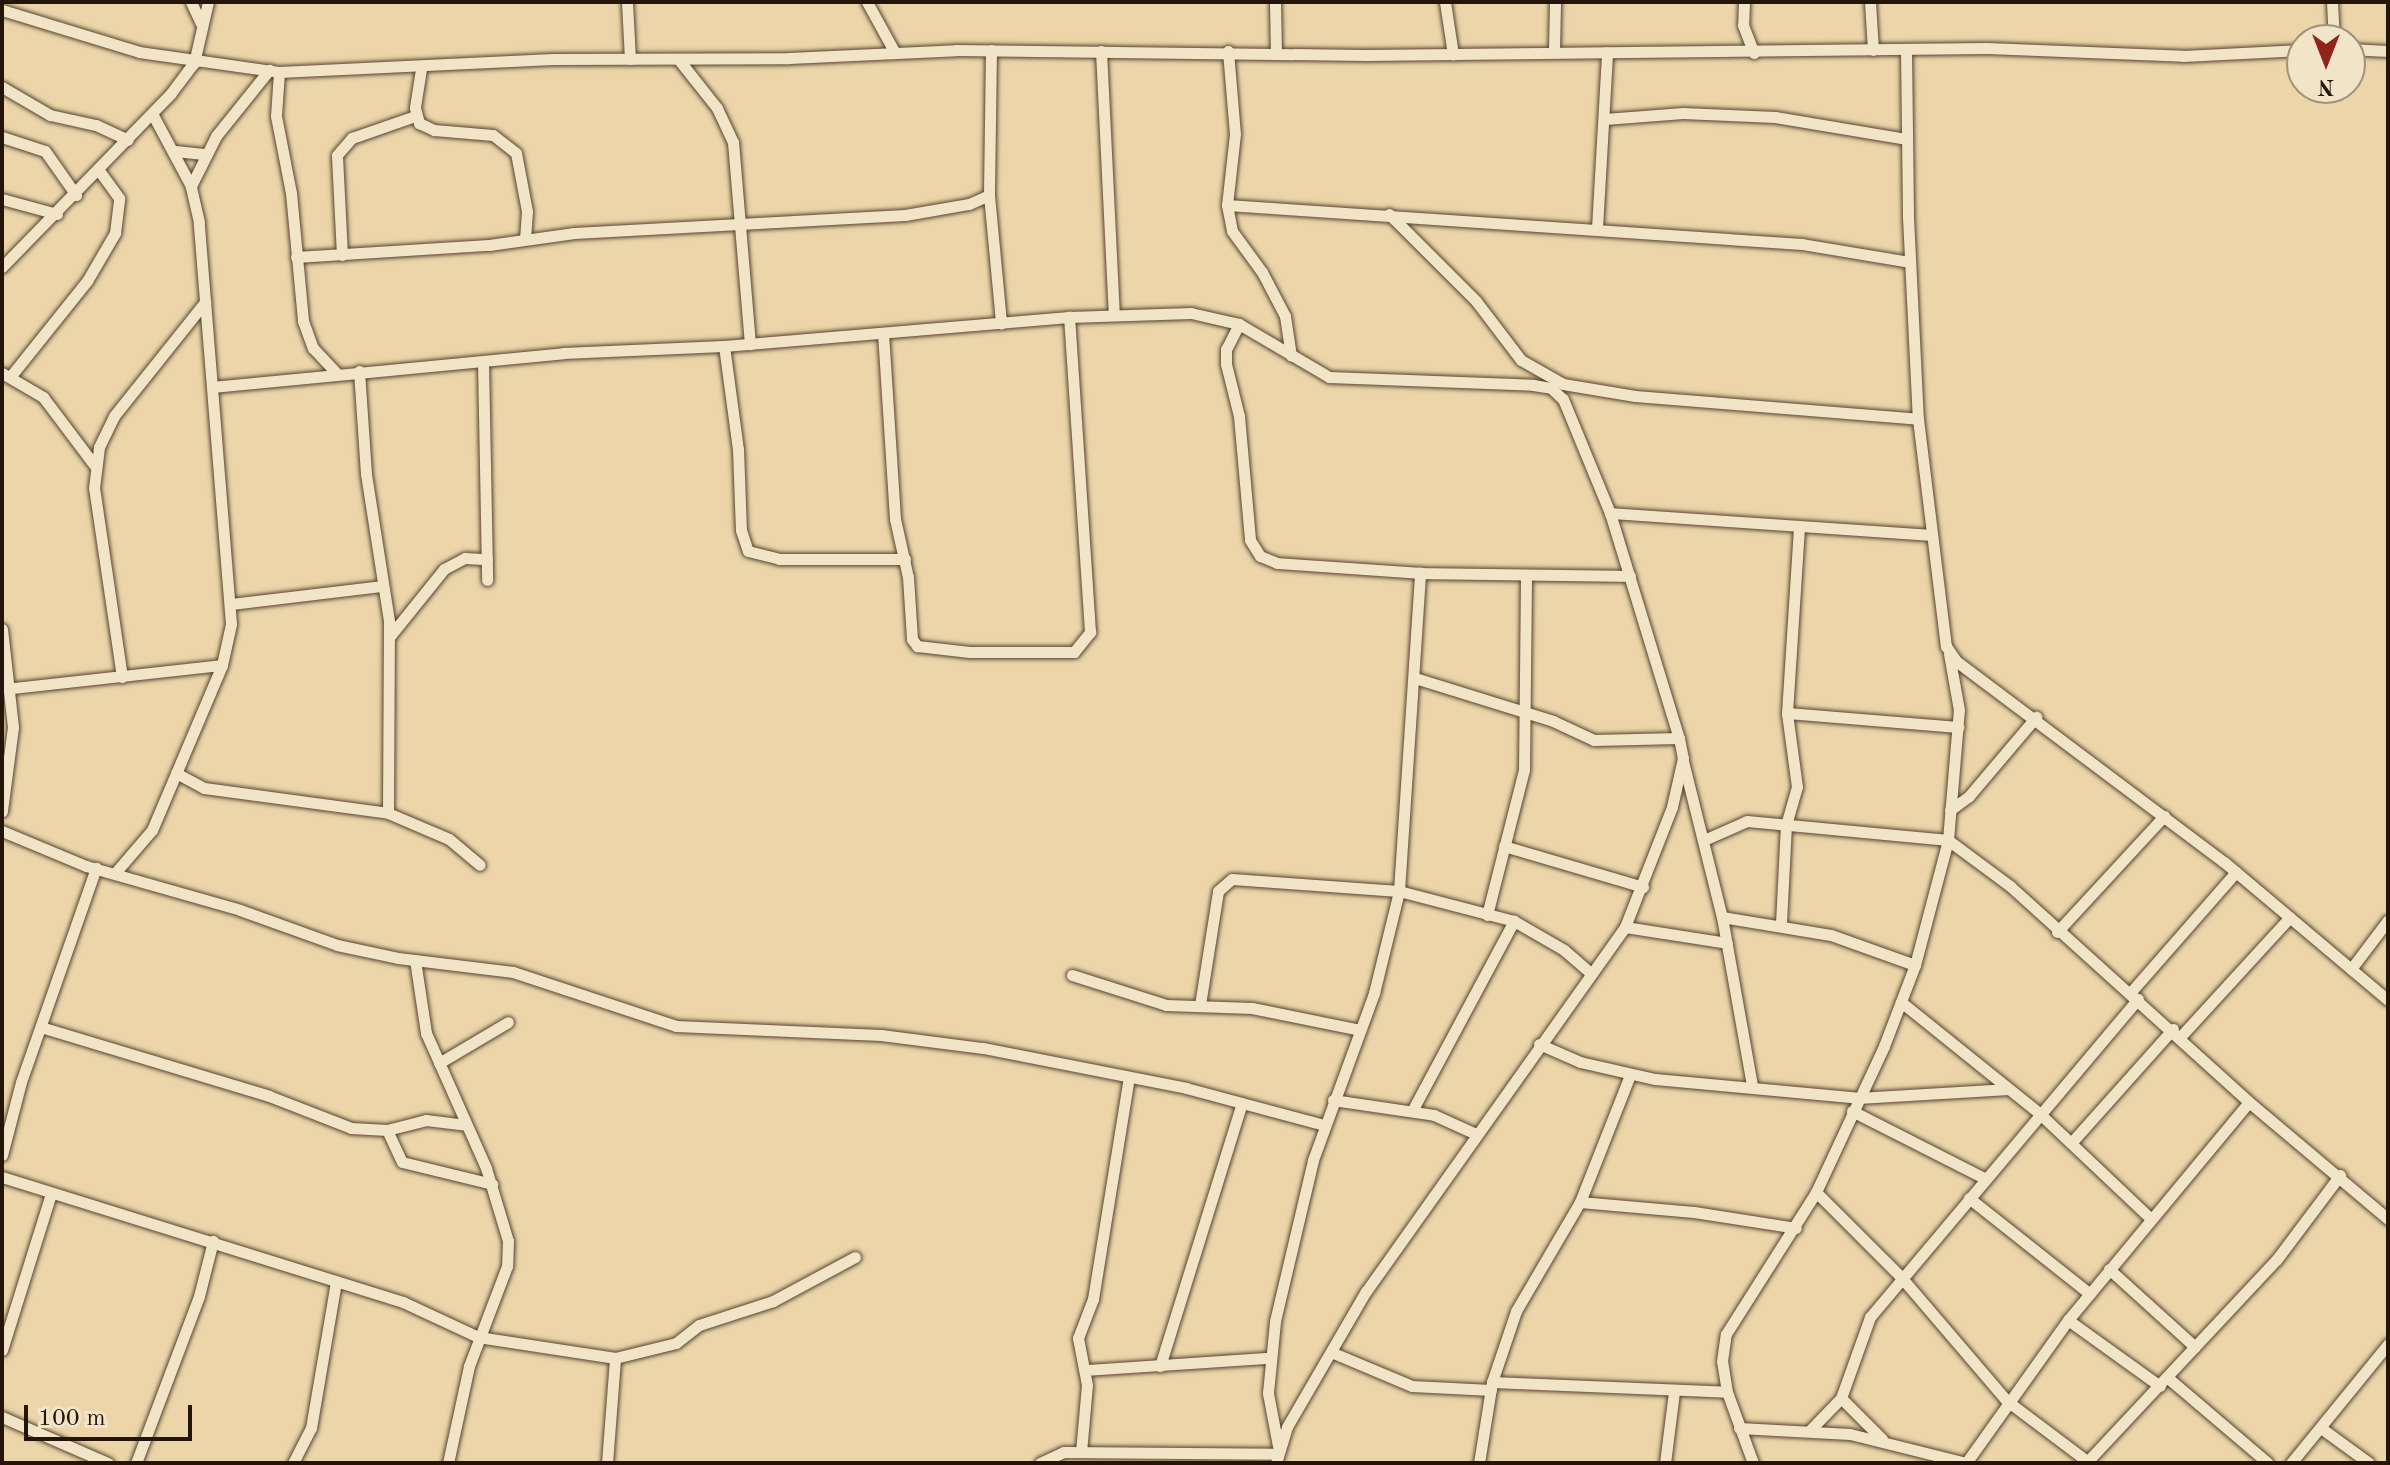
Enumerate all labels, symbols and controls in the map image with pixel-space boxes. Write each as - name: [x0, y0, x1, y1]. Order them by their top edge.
- north arrow: [2286, 24, 2366, 104]
- text: N: [2318, 75, 2334, 97]
- scale bar: [28, 1389, 196, 1439]
- text: 100 m: [38, 1407, 106, 1431]

